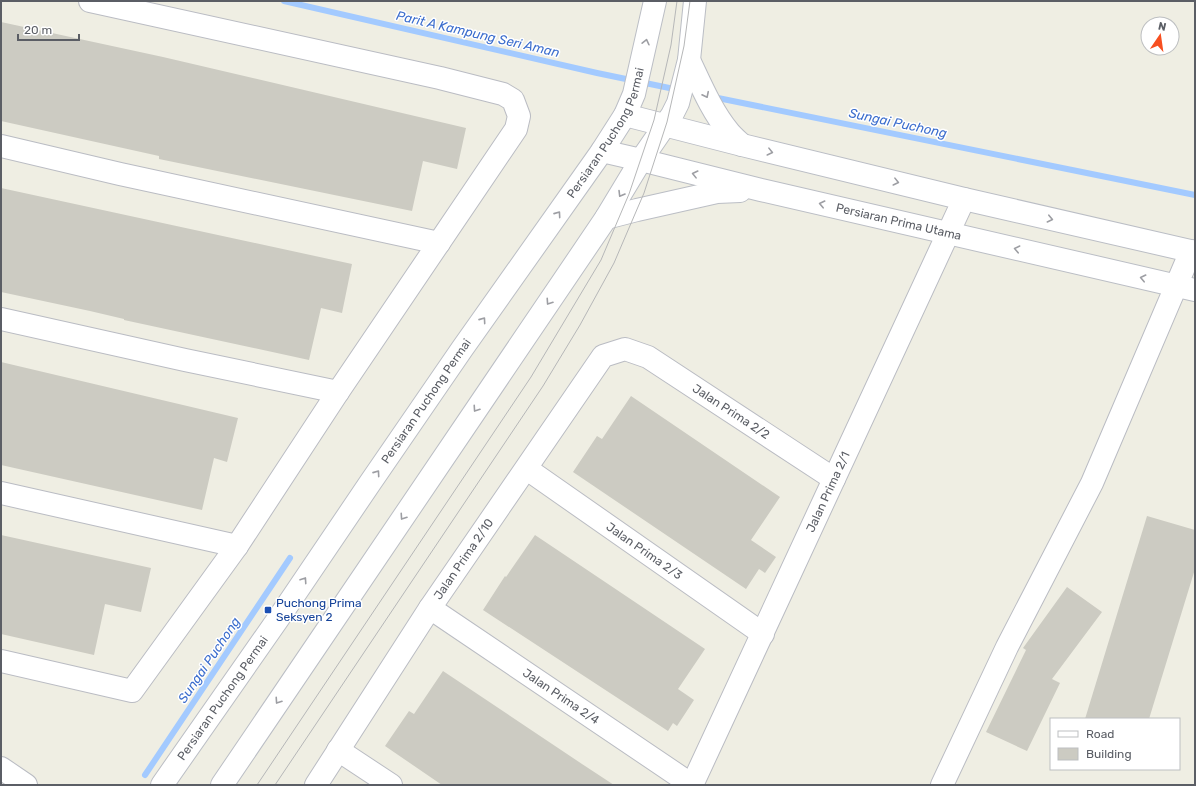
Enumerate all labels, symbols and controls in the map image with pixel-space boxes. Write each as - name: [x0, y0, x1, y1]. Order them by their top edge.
- water label: Parit A Kampung Seri Aman: [395, 8, 561, 61]
- scale bar: [18, 16, 79, 42]
- north arrow: [1140, 16, 1180, 56]
- text: N: [1157, 20, 1168, 34]
- text: 20 m: [24, 23, 52, 37]
- one-way arrow: [641, 39, 649, 45]
- street label: Persiaran Puchong Permai: [564, 66, 647, 201]
- one-way arrow: [701, 91, 709, 99]
- water label: Sungai Puchong: [847, 105, 949, 142]
- one-way arrow: [766, 147, 773, 156]
- one-way arrow: [692, 170, 699, 179]
- one-way arrow: [893, 178, 900, 186]
- one-way arrow: [619, 190, 626, 197]
- street label: Persiaran Prima Utama: [835, 200, 963, 243]
- one-way arrow: [818, 201, 825, 209]
- one-way arrow: [553, 211, 560, 218]
- one-way arrow: [1047, 214, 1053, 222]
- one-way arrow: [1013, 245, 1020, 254]
- one-way arrow: [1140, 274, 1147, 282]
- one-way arrow: [547, 297, 554, 304]
- one-way arrow: [478, 317, 485, 324]
- street label: Persiaran Puchong Permai: [378, 336, 474, 466]
- street label: Jalan Prima 2/2: [690, 381, 772, 442]
- one-way arrow: [473, 405, 481, 412]
- street label: Jalan Prima 2/1: [803, 449, 853, 535]
- one-way arrow: [372, 470, 379, 477]
- one-way arrow: [400, 513, 408, 520]
- street label: Jalan Prima 2/10: [431, 516, 496, 602]
- street label: Jalan Prima 2/3: [604, 520, 685, 582]
- one-way arrow: [299, 578, 306, 585]
- place label: Puchong Prima Seksyen 2: [276, 596, 362, 624]
- marker: Puchong Prima Seksyen 2: [263, 605, 273, 615]
- water label: Sungai Puchong: [175, 614, 244, 706]
- street label: Persiaran Puchong Permai: [175, 633, 271, 763]
- street label: Jalan Prima 2/4: [520, 666, 602, 727]
- one-way arrow: [275, 697, 283, 704]
- legend: [1050, 718, 1180, 770]
- text: Road: [1086, 727, 1114, 741]
- text: Building: [1086, 747, 1132, 761]

